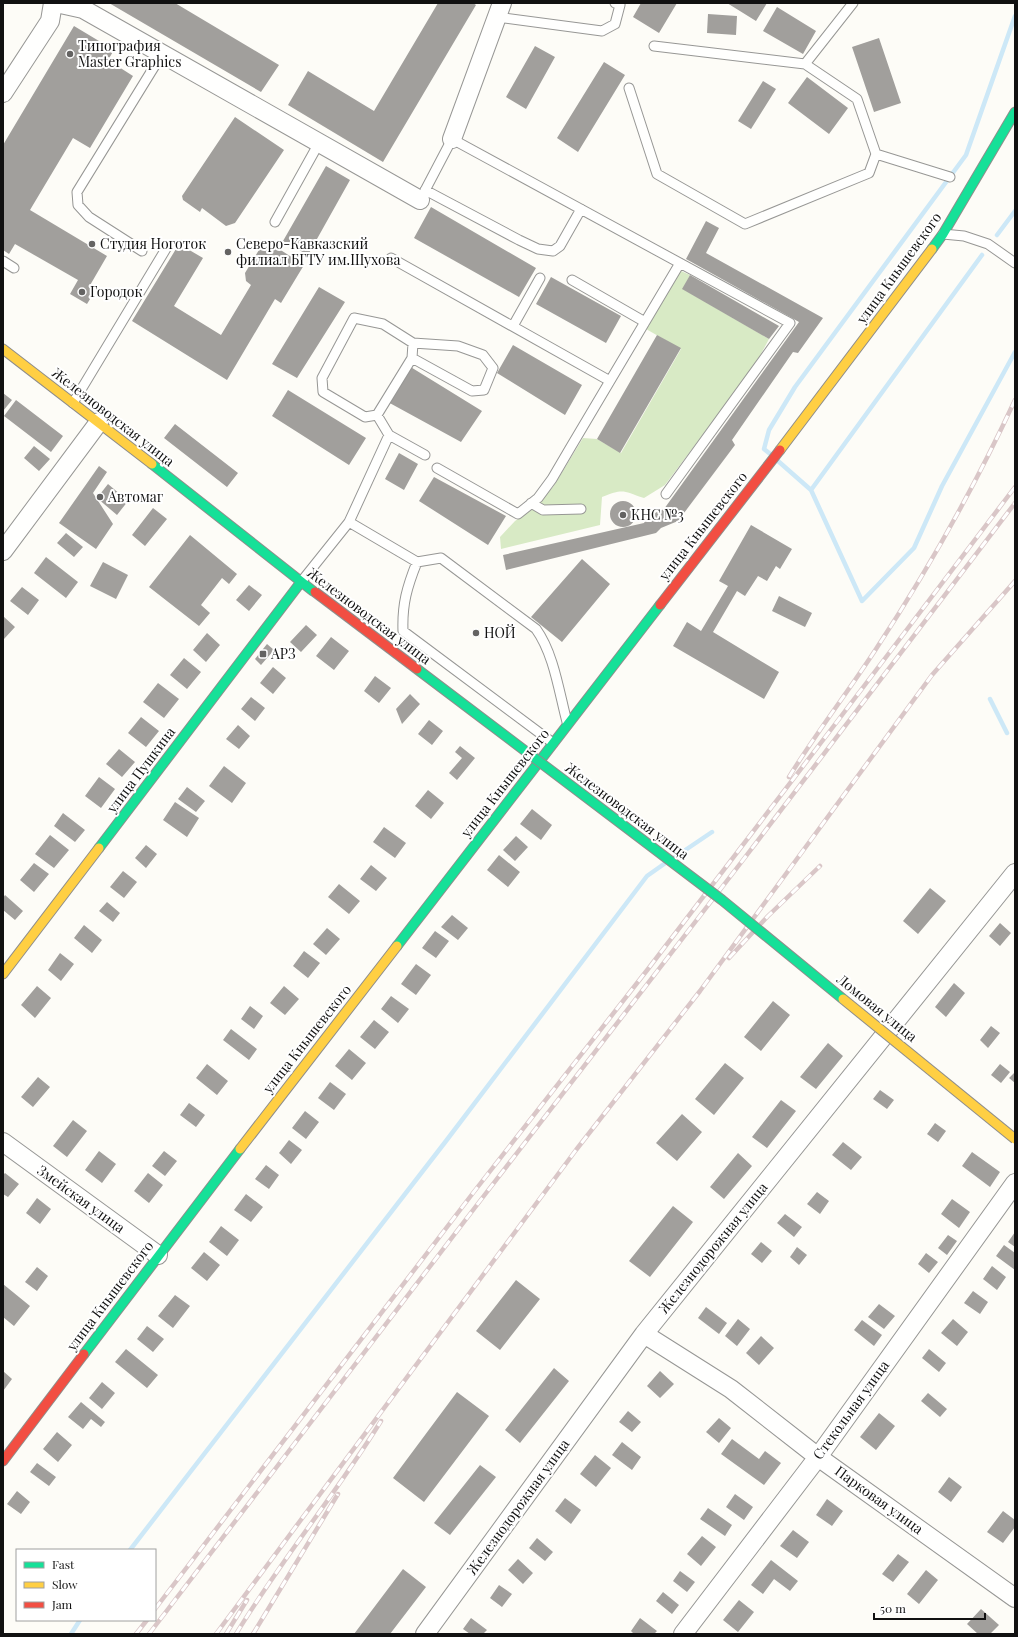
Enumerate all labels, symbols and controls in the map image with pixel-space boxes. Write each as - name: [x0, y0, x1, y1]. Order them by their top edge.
- place label: Типография Master Graphics: [78, 36, 181, 71]
- marker: Типография Master Graphics: [65, 49, 75, 59]
- street label: улица Кнышевского: [851, 208, 946, 328]
- place label: Студия Ноготок: [100, 234, 206, 253]
- place label: Северо-Кавказский филиал БГТУ им.Шухова: [236, 234, 400, 269]
- marker: Студия Ноготок: [87, 239, 97, 249]
- marker: Северо-Кавказский филиал БГТУ им.Шухова: [223, 247, 233, 257]
- place label: Городок: [90, 282, 142, 301]
- marker: Городок: [77, 287, 87, 297]
- street label: Железноводская улица: [48, 363, 178, 470]
- street label: улица Кнышевского: [654, 467, 751, 585]
- place label: Автомаг: [107, 487, 164, 506]
- marker: Автомаг: [95, 492, 105, 502]
- place label: КНС №3: [631, 505, 684, 524]
- marker: КНС №3: [618, 510, 628, 520]
- street label: Железноводская улица: [304, 563, 435, 668]
- place label: НОЙ: [484, 623, 516, 642]
- marker: НОЙ: [471, 628, 481, 638]
- place label: АРЗ: [270, 644, 296, 663]
- marker: АРЗ: [258, 649, 268, 659]
- street label: улица Пушкина: [101, 723, 179, 817]
- street label: улица Кнышевского: [456, 724, 553, 842]
- street label: Железноводская улица: [562, 758, 693, 863]
- street label: Ломовая улица: [832, 969, 921, 1046]
- street label: улица Кнышевского: [258, 980, 355, 1098]
- street label: Змейская улица: [34, 1160, 129, 1237]
- street label: Железнодорожная улица: [654, 1178, 771, 1317]
- street label: улица Кнышевского: [61, 1237, 157, 1355]
- street label: Стекольная улица: [808, 1356, 893, 1463]
- street label: Железнодорожная улица: [462, 1435, 573, 1578]
- street label: Парковая улица: [831, 1461, 927, 1538]
- legend: [16, 1549, 156, 1621]
- text: Fast: [52, 1556, 75, 1572]
- text: Slow: [52, 1576, 78, 1592]
- scale bar: [874, 1595, 985, 1621]
- text: Jam: [51, 1596, 73, 1612]
- text: 50 m: [880, 1600, 906, 1616]

